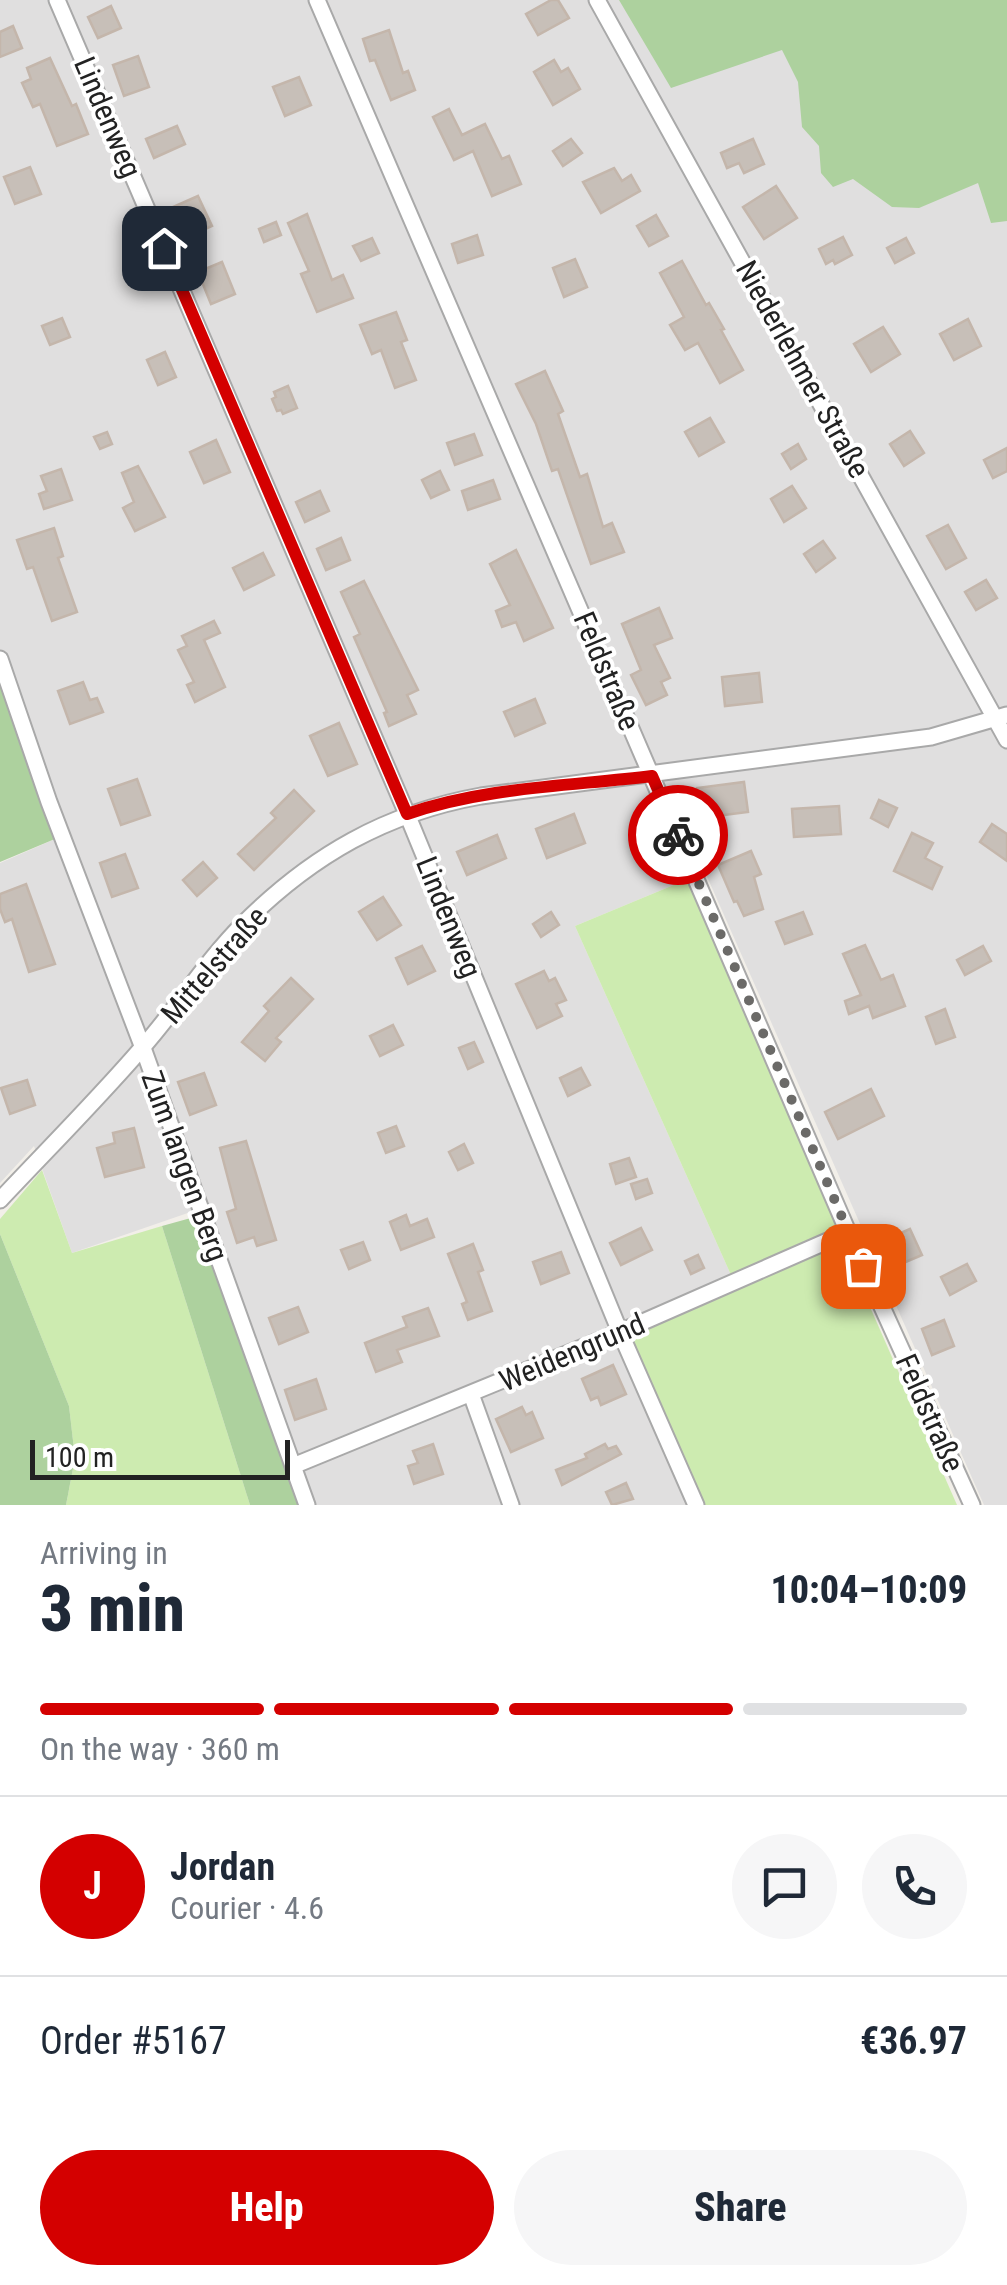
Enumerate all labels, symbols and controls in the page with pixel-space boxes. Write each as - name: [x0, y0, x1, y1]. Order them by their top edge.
- street label: Lindenweg: [67, 51, 149, 183]
- pin: [122, 206, 207, 291]
- icon: home: [137, 221, 192, 276]
- street label: Niederlehmer Straße: [729, 254, 877, 484]
- street label: Feldstraße: [566, 607, 648, 735]
- courier: [628, 785, 728, 885]
- icon: bike: [651, 808, 706, 863]
- street label: Lindenweg: [409, 851, 489, 983]
- street label: Mittelstraße: [154, 899, 274, 1031]
- street label: Zum langen Berg: [134, 1066, 236, 1266]
- pin: [821, 1224, 906, 1309]
- icon: bag: [836, 1239, 891, 1294]
- street label: Weidengrund: [494, 1306, 650, 1398]
- street label: Feldstraße: [889, 1349, 971, 1477]
- scale bar: [30, 1435, 290, 1480]
- text: 100 m: [45, 1441, 114, 1474]
- text: Arriving in: [40, 1534, 168, 1572]
- text: 10:04–10:09: [770, 1568, 967, 1612]
- text: 3 min: [40, 1571, 185, 1647]
- text: On the way · 360 m: [40, 1730, 280, 1768]
- button: chat: [732, 1834, 837, 1939]
- button: phone: [862, 1834, 967, 1939]
- text: Jordan: [170, 1845, 275, 1889]
- text: J: [83, 1864, 102, 1908]
- text: Courier · 4.6: [170, 1889, 324, 1927]
- text: Order #5167: [40, 2019, 227, 2063]
- text: €36.97: [860, 2019, 967, 2063]
- button: Help: [40, 2150, 494, 2265]
- button: Share: [514, 2150, 967, 2265]

